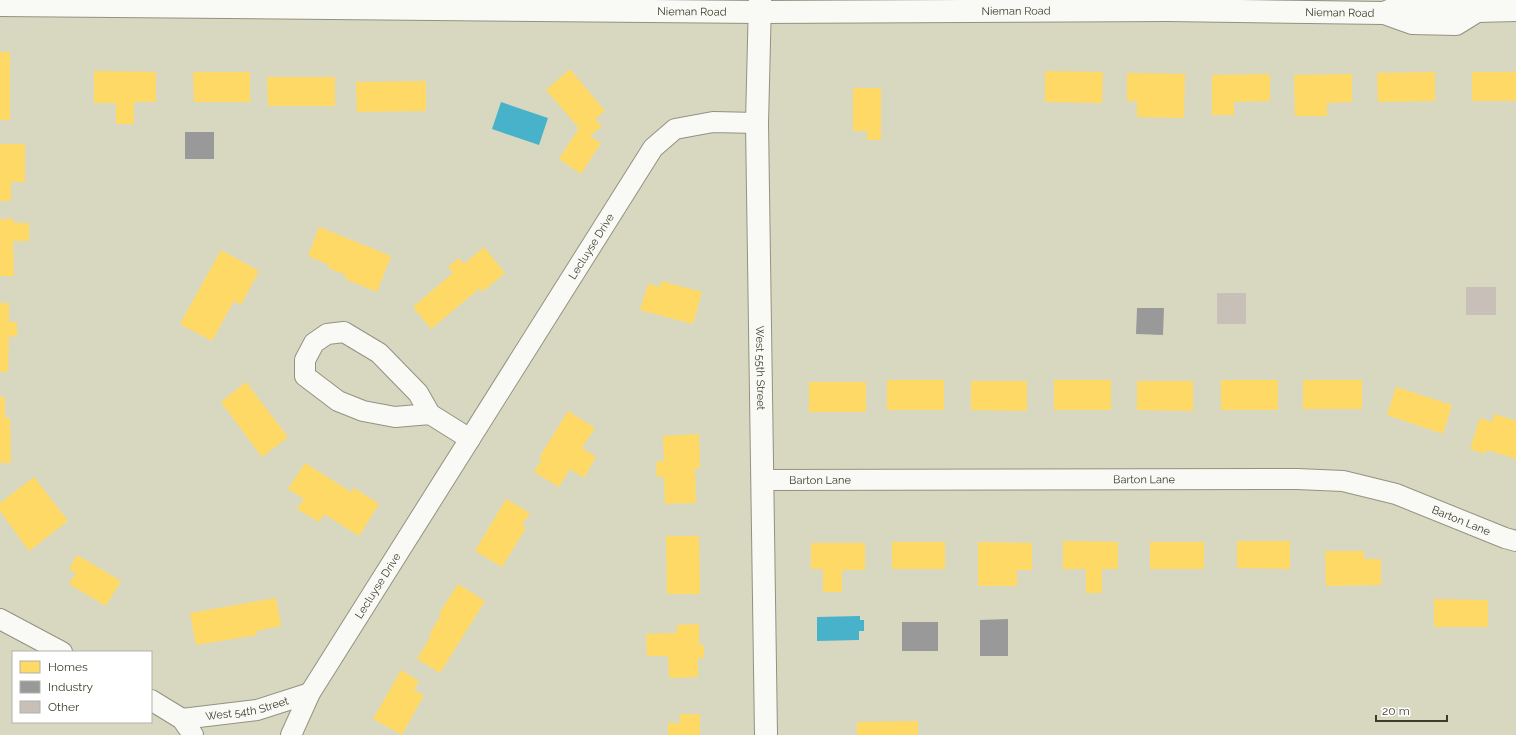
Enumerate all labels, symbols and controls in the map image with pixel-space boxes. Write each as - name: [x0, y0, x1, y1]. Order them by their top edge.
- street label: Nieman Road: [657, 5, 727, 19]
- street label: Nieman Road: [981, 5, 1051, 18]
- street label: Nieman Road: [1305, 6, 1375, 20]
- street label: Lecluyse Drive: [566, 211, 617, 282]
- street label: West 55th Street: [753, 326, 767, 411]
- street label: Barton Lane: [1113, 473, 1175, 486]
- street label: Barton Lane: [789, 474, 851, 487]
- street label: Barton Lane: [1430, 503, 1493, 539]
- street label: Lecluyse Drive: [353, 550, 404, 621]
- legend: [12, 651, 152, 723]
- text: Homes: [48, 660, 88, 674]
- text: Industry: [48, 680, 94, 694]
- street label: West 54th Street: [205, 694, 291, 723]
- scale bar: [1376, 697, 1447, 723]
- text: Other: [48, 700, 80, 714]
- text: 20 m: [1382, 704, 1410, 718]

